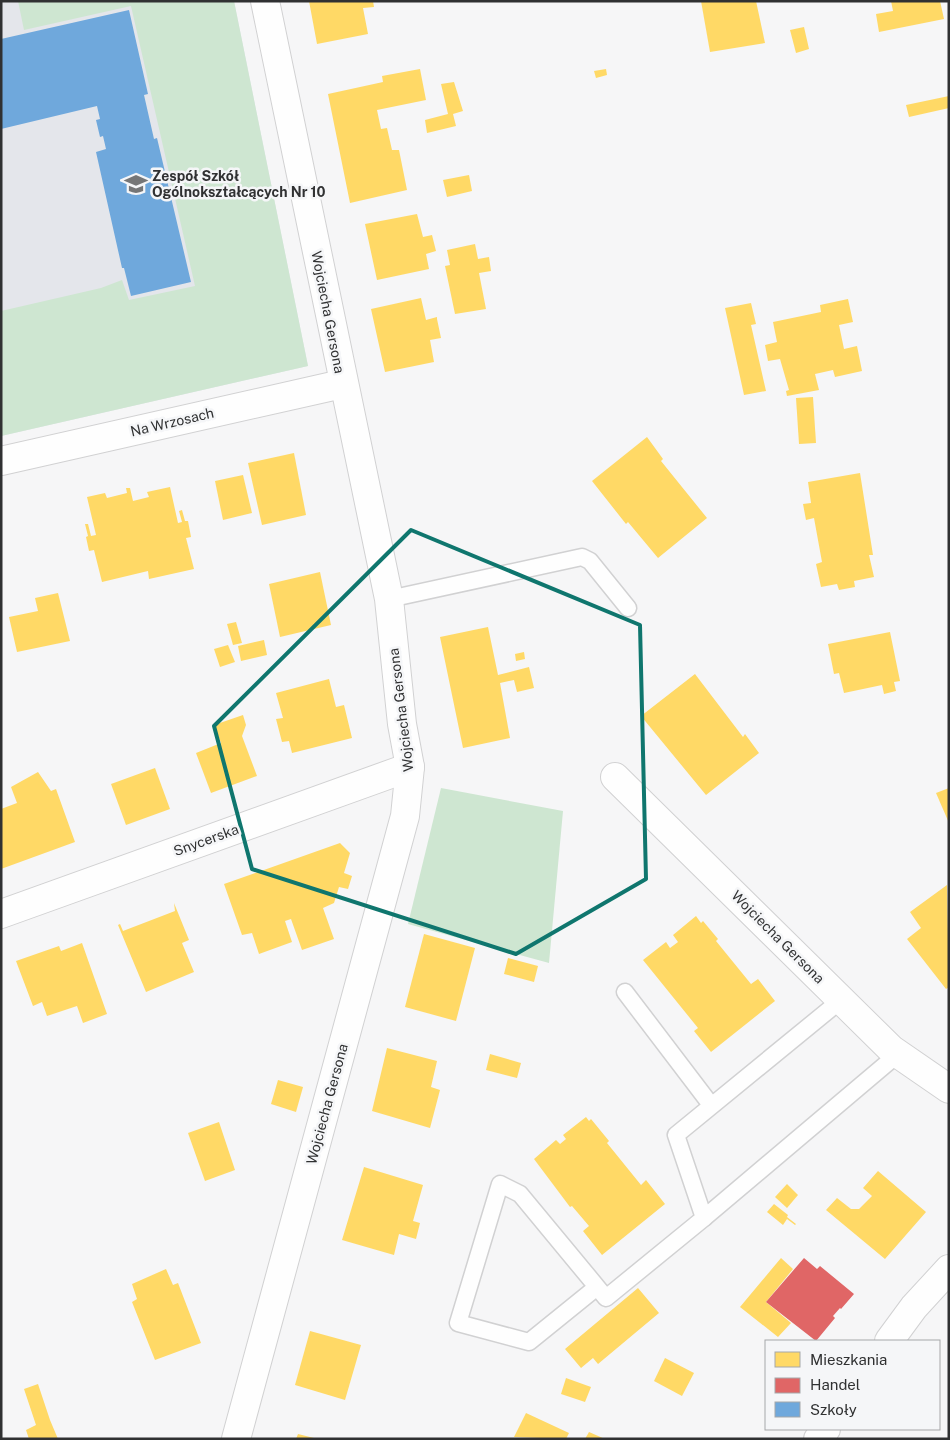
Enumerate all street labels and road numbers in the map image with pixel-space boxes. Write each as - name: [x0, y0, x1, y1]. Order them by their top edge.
- street label: Wojciecha Gersona: [308, 249, 348, 375]
- street label: Na Wrzosach: [129, 405, 215, 439]
- street label: Wojciecha Gersona: [385, 647, 417, 773]
- street label: Snycerska: [171, 821, 241, 859]
- street label: Wojciecha Gersona: [728, 887, 828, 987]
- street label: Wojciecha Gersona: [303, 1042, 351, 1166]

